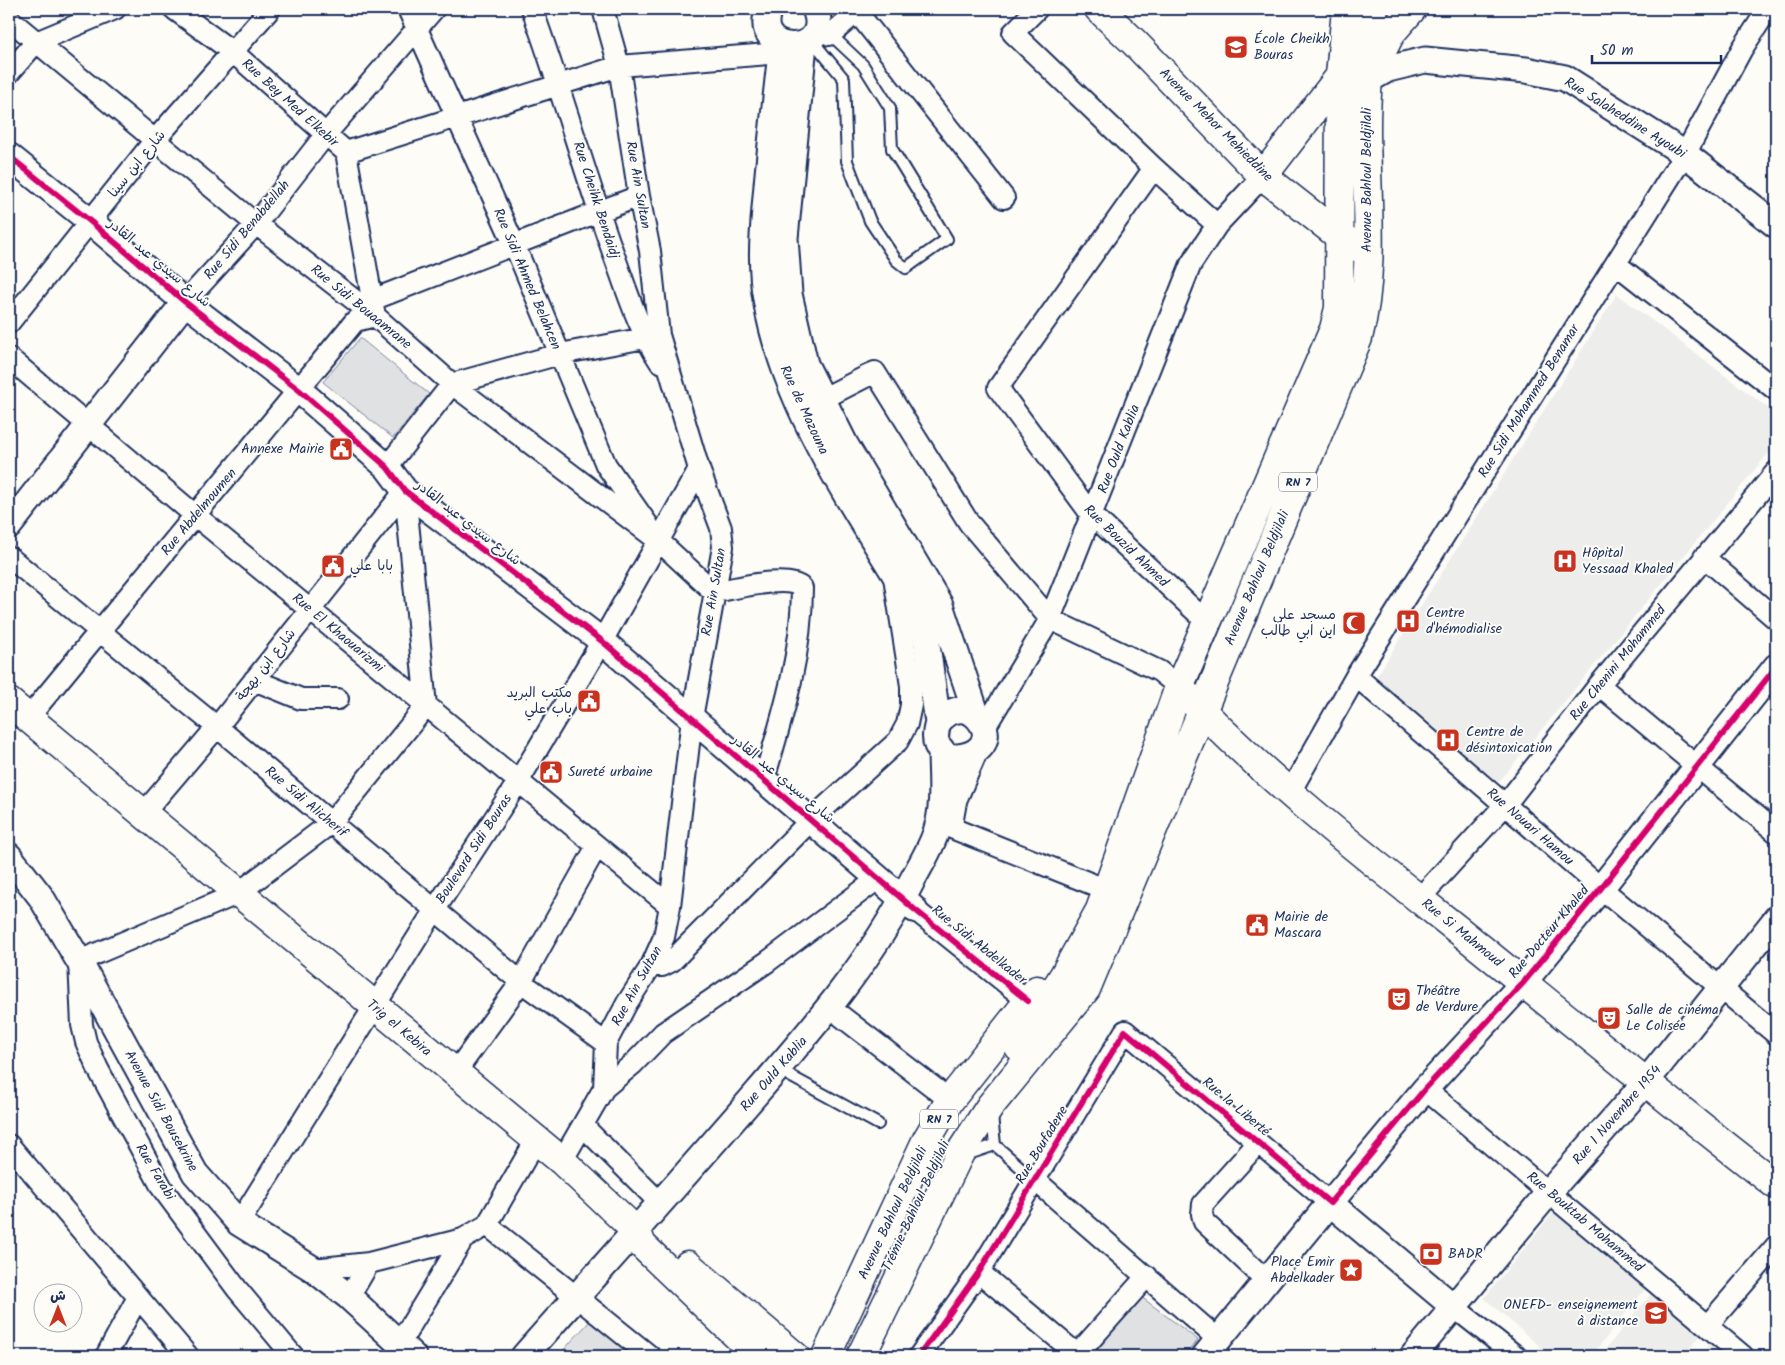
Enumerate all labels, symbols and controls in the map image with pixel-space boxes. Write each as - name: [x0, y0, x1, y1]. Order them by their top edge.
- place label: École Cheikh Bouras: [1254, 28, 1330, 66]
- scale bar: [1592, 32, 1721, 64]
- school or university icon: École Cheikh Bouras: [1223, 34, 1249, 60]
- text: 50 m: [1600, 39, 1634, 63]
- street label: Rue Bey Med Elkebir: [237, 53, 344, 154]
- street label: Avenue Mehor Mehieddine: [1154, 63, 1279, 188]
- street label: Rue Salaheddine Ayoubi: [1560, 72, 1691, 165]
- street label: Avenue Bahloul Beldjilali: [1356, 107, 1378, 252]
- street label: شارع ابن سينا: [103, 125, 171, 203]
- street label: Rue Cheihk Bendaidj: [567, 139, 625, 262]
- street label: Rue Ain Sultan: [619, 139, 657, 231]
- street label: Rue Sidi Benabdellah: [199, 175, 295, 285]
- street label: Rue Sidi Ahmed Belahcen: [487, 205, 567, 353]
- street label: شارع سيدي عبد القادر: [102, 213, 215, 313]
- street label: Rue Sidi Bouaamrane: [306, 259, 417, 355]
- street label: Rue Sidi Mohammed Benamar: [1473, 319, 1586, 482]
- street label: Rue de Mazouna: [774, 362, 834, 458]
- street label: Rue Ould Kablia: [1092, 401, 1146, 497]
- public building icon: Annexe Mairie: [328, 436, 354, 462]
- place label: Annexe Mairie: [241, 438, 325, 460]
- street label: Rue Abdelmoumen: [156, 463, 242, 561]
- road number: RN 7: [1279, 472, 1317, 492]
- street label: شارع سيدي عبد القادر: [410, 474, 525, 571]
- street label: Rue Bouzid Ahmed: [1078, 499, 1174, 593]
- street label: Avenue Bahloul Beldjilali: [1219, 507, 1296, 649]
- place label: Hôpital Yessaad Khaled: [1582, 542, 1674, 580]
- street label: Rue Ain Sultan: [695, 546, 733, 638]
- hospital icon: Hôpital Yessaad Khaled: [1552, 548, 1578, 574]
- public building icon: بابا علي: [320, 553, 346, 579]
- place label: بابا علي: [350, 555, 393, 578]
- street label: Rue El Khaouarizmi: [287, 588, 389, 679]
- street label: Rue Chenini Mohammed: [1564, 600, 1672, 726]
- place label: Centre d'hémodialise: [1426, 602, 1503, 640]
- place label: مسجد علي اين ابي طالب: [1261, 604, 1336, 643]
- hospital icon: Centre d'hémodialise: [1395, 608, 1421, 634]
- mosque icon: مسجد علي اين ابي طالب: [1341, 610, 1367, 636]
- street label: شارع ابن بهجة: [231, 624, 301, 706]
- place label: مكتب البريد باب علي: [506, 682, 572, 721]
- public building icon: مكتب البريد باب علي: [576, 688, 602, 714]
- place label: Centre de désintoxication: [1466, 721, 1552, 759]
- hospital icon: Centre de désintoxication: [1435, 727, 1461, 753]
- street label: شارع سيدي عبد القادر: [726, 729, 839, 829]
- public building icon: Sureté urbaine: [538, 759, 564, 785]
- street label: Rue Sidi Alicherif: [260, 761, 353, 844]
- place label: Sureté urbaine: [568, 761, 653, 783]
- street label: Rue Nouari Hamou: [1481, 783, 1579, 871]
- street label: Boulevard Sidi Bouras: [430, 790, 518, 908]
- street label: Rue Docteur Khaled: [1503, 880, 1595, 984]
- street label: Rue Si Mahmoud: [1416, 893, 1508, 974]
- street label: Rue Sidi Abdelkader: [927, 900, 1033, 991]
- place label: Mairie de Mascara: [1274, 906, 1329, 944]
- public building icon: Mairie de Mascara: [1244, 912, 1270, 938]
- street label: Rue Ain Sultan: [606, 942, 668, 1030]
- place label: Théâtre de Verdure: [1416, 980, 1479, 1018]
- theatre icon: Théâtre de Verdure: [1386, 986, 1412, 1012]
- street label: Trig el Kebira: [361, 994, 437, 1062]
- place label: Salle de cinéma Le Colisée: [1626, 999, 1719, 1037]
- theatre icon: Salle de cinéma Le Colisée: [1596, 1005, 1622, 1031]
- street label: Rue Ould Kablia: [735, 1031, 813, 1117]
- street label: Avenue Sidi Bousekrine: [118, 1046, 204, 1176]
- street label: Rue 1 Novembre 1954: [1567, 1060, 1667, 1170]
- street label: Rue la Liberté: [1197, 1072, 1276, 1143]
- street label: Rue Boufadene: [1010, 1101, 1074, 1188]
- road number: RN 7: [920, 1110, 958, 1128]
- street label: Trémie Bahloul Beldjilali: [876, 1136, 956, 1275]
- street label: Rue Farabi: [129, 1140, 181, 1205]
- street label: Avenue Bahloul Beldjilali: [852, 1142, 934, 1283]
- street label: Rue Bouktab Mohammed: [1521, 1166, 1649, 1278]
- bank icon: BADR: [1418, 1241, 1444, 1267]
- place label: BADR: [1448, 1243, 1483, 1265]
- place label: Place Emir Abdelkader: [1270, 1251, 1335, 1289]
- place icon: Place Emir Abdelkader: [1338, 1257, 1364, 1283]
- north arrow: [32, 1282, 82, 1332]
- text: ش: [50, 1285, 66, 1307]
- place label: ONEFD- enseignement à distance: [1503, 1294, 1639, 1332]
- school or university icon: ONEFD- enseignement à distance: [1643, 1300, 1669, 1326]

